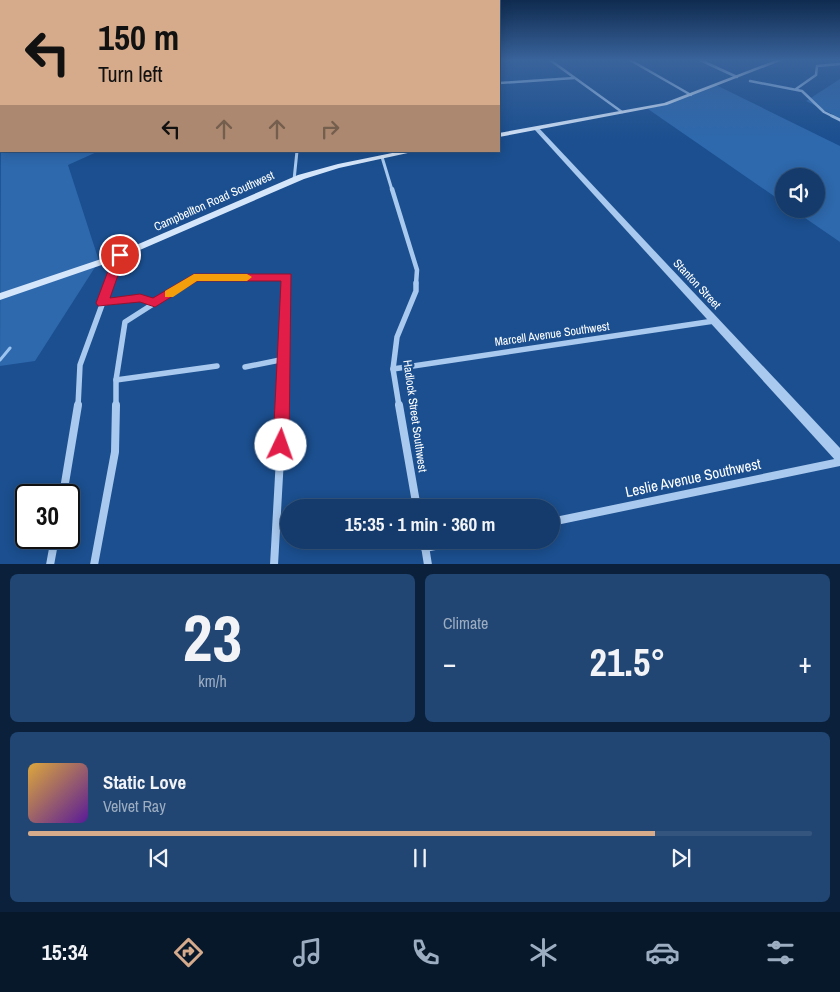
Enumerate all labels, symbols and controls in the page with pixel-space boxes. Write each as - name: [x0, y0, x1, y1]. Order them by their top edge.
- text: 150 m: [98, 14, 179, 61]
- icon: left: [15, 20, 80, 85]
- text: Turn left: [98, 59, 163, 89]
- icon: left: [157, 115, 185, 143]
- icon: ahead: [210, 115, 238, 143]
- icon: ahead: [263, 115, 291, 143]
- icon: right: [316, 115, 344, 143]
- street label: Campbellton Road Southwest: [151, 167, 277, 235]
- map controls: [775, 168, 825, 218]
- button: sound: [775, 168, 825, 218]
- pin: [99, 234, 141, 276]
- icon: arrive: [106, 241, 134, 269]
- street label: Stanton Street: [670, 256, 724, 313]
- street label: Marcell Avenue Southwest: [494, 318, 611, 350]
- street label: Hadlock Street Southwest: [399, 359, 431, 473]
- position arrow: [254, 418, 306, 470]
- street label: Leslie Avenue Southwest: [623, 453, 763, 502]
- speed limit sign: 30: [15, 484, 80, 549]
- text: 15:35 · 1 min · 360 m: [345, 511, 495, 537]
- text: 23: [183, 594, 242, 681]
- text: Climate: [443, 612, 488, 634]
- text: 21.5°: [590, 637, 665, 688]
- text: −: [443, 644, 456, 682]
- text: +: [799, 644, 812, 682]
- text: km/h: [198, 670, 227, 692]
- text: Static Love: [103, 769, 186, 795]
- text: Velvet Ray: [103, 795, 166, 817]
- icon: previous: [145, 844, 173, 872]
- icon: pause: [406, 844, 434, 872]
- icon: next: [667, 844, 695, 872]
- icon: directions: [171, 935, 206, 970]
- icon: music: [290, 935, 325, 970]
- icon: phone: [408, 935, 443, 970]
- icon: climate: [526, 935, 561, 970]
- icon: car: [645, 935, 680, 970]
- icon: filters: [763, 935, 798, 970]
- text: 15:34: [42, 937, 88, 967]

